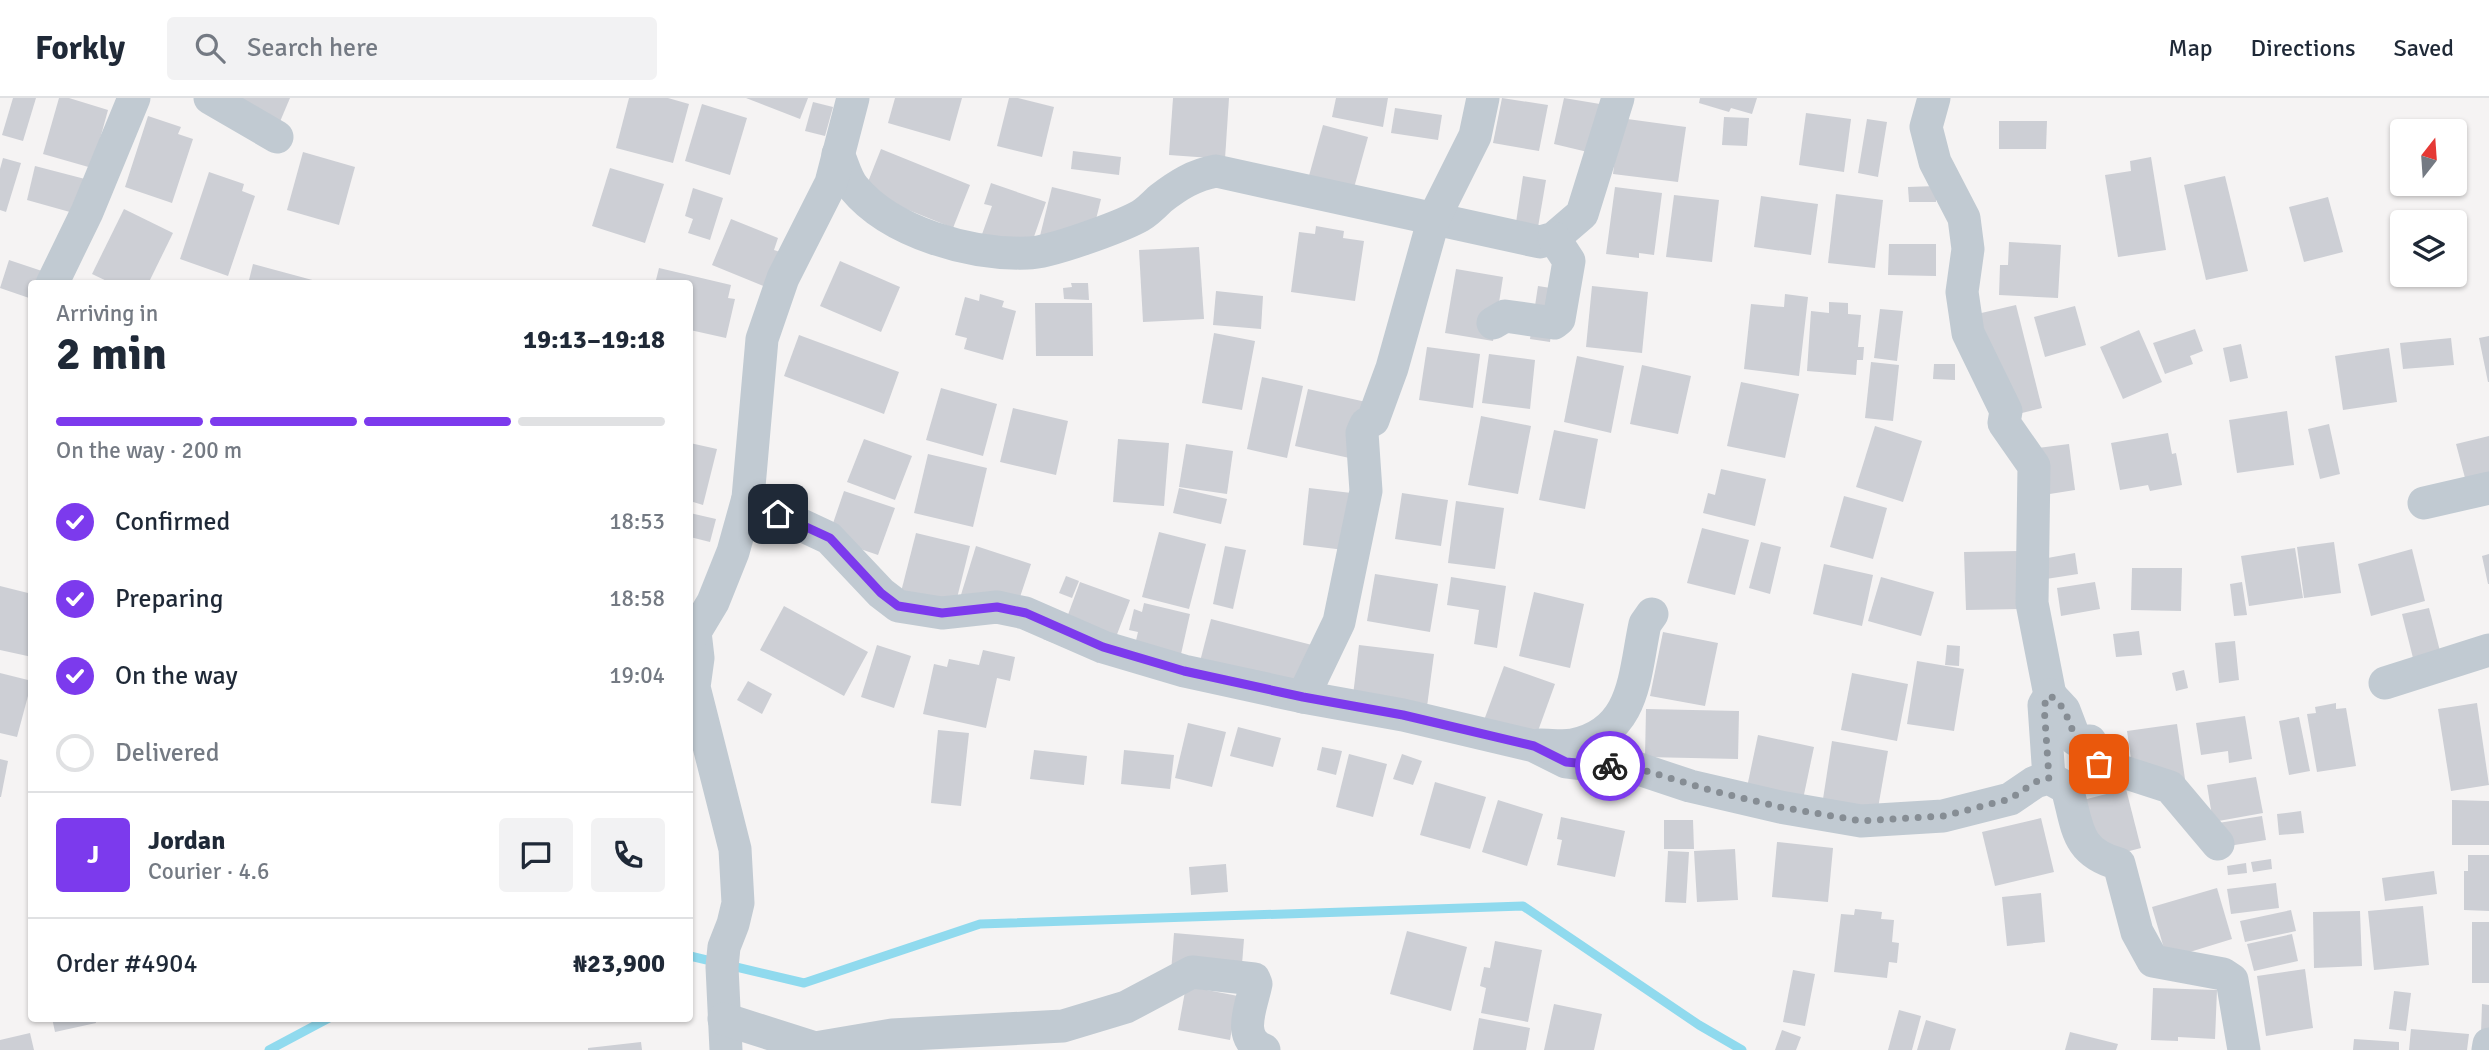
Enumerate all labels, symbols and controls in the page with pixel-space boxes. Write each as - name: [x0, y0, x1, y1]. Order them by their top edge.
- search box: [167, 17, 657, 80]
- text: Forkly: [35, 28, 125, 69]
- icon: search: [191, 29, 229, 67]
- text: Search here: [247, 32, 378, 64]
- text: Map: [2168, 33, 2213, 63]
- text: Directions: [2251, 33, 2356, 63]
- text: Saved: [2394, 33, 2454, 63]
- north arrow: [2390, 119, 2468, 196]
- map controls: [2390, 119, 2467, 287]
- button: layers: [2390, 210, 2467, 287]
- text: Arriving in: [56, 299, 158, 328]
- text: 19:13–19:18: [523, 324, 665, 356]
- text: 2 min: [56, 326, 167, 382]
- text: On the way · 200 m: [56, 436, 242, 465]
- pin: [748, 484, 808, 544]
- icon: home: [759, 495, 797, 533]
- icon: check: [56, 503, 94, 541]
- text: Confirmed: [115, 506, 230, 538]
- text: 18:53: [609, 507, 665, 536]
- icon: check: [56, 580, 94, 618]
- text: Preparing: [115, 583, 223, 615]
- text: 18:58: [609, 584, 665, 613]
- icon: check: [56, 657, 94, 695]
- text: On the way: [115, 660, 238, 692]
- text: 19:04: [609, 661, 665, 690]
- courier: [1575, 731, 1645, 801]
- pin: [2069, 734, 2129, 794]
- text: Delivered: [115, 737, 220, 769]
- icon: bag: [2080, 745, 2118, 783]
- icon: bike: [1591, 747, 1629, 785]
- button: chat: [499, 818, 573, 892]
- button: phone: [591, 818, 665, 892]
- text: Jordan: [148, 825, 225, 857]
- text: J: [87, 839, 99, 871]
- text: Courier · 4.6: [148, 857, 269, 886]
- text: Order #4904: [56, 948, 197, 980]
- text: ₦23,900: [573, 948, 665, 980]

